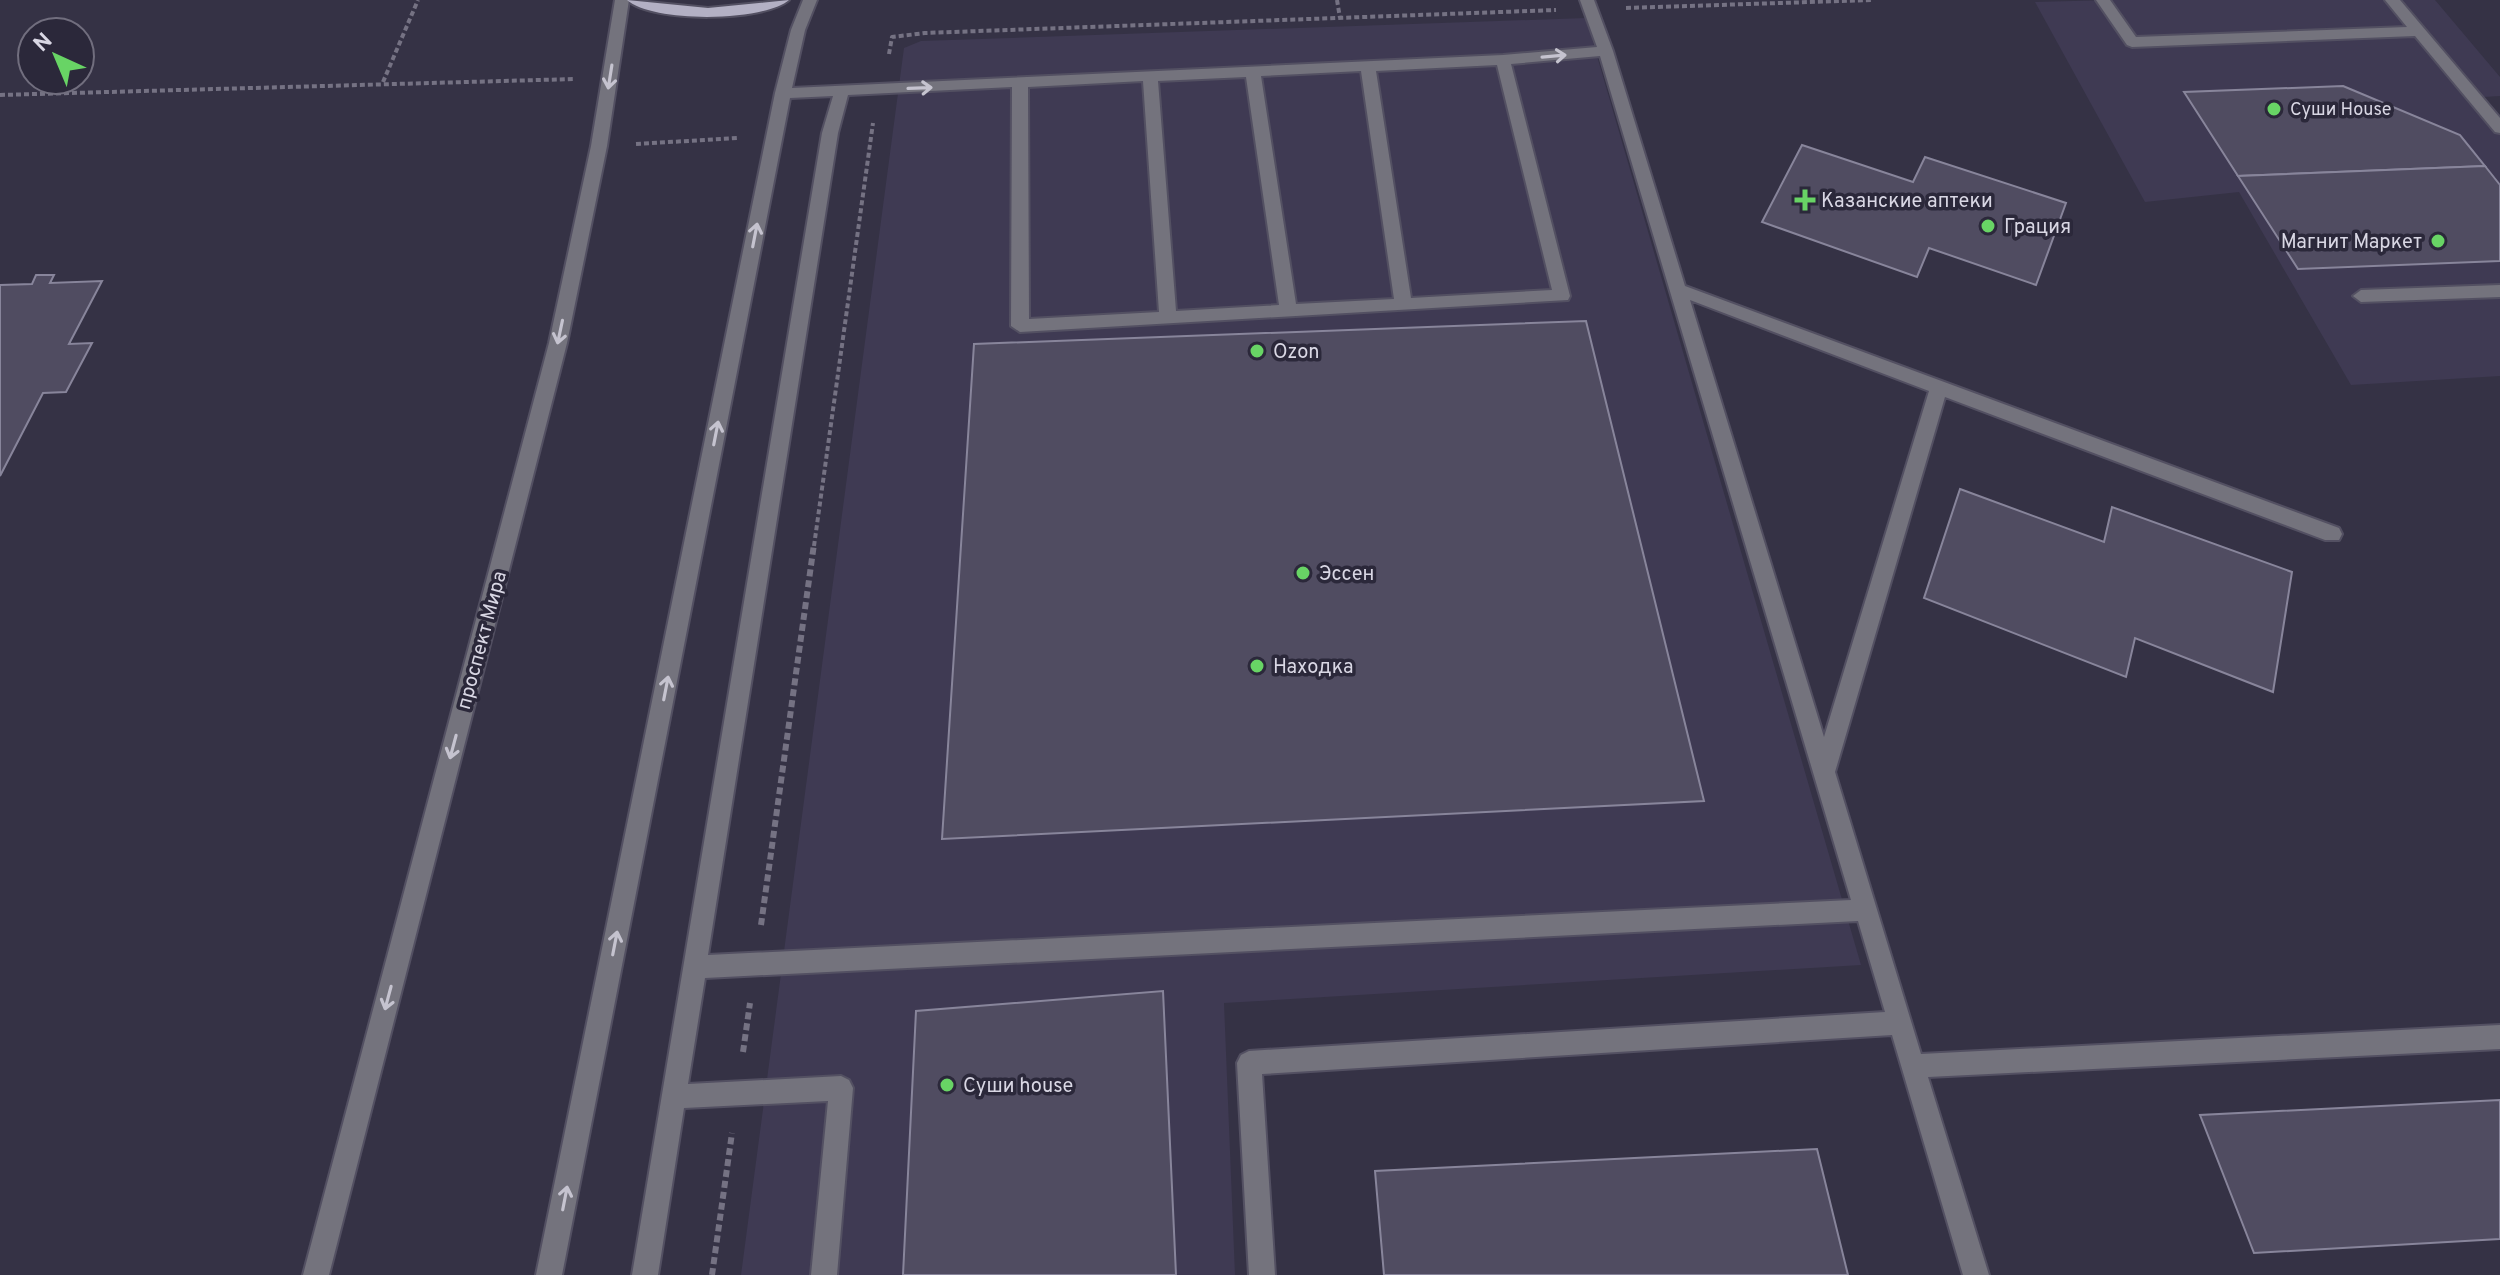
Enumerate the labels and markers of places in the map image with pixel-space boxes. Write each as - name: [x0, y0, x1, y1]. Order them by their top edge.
- place label: Суши House: [2290, 99, 2391, 122]
- marker: Суши House: [2265, 100, 2283, 118]
- place label: Казанские аптеки: [1821, 189, 1993, 215]
- marker: Казанские аптеки: [1796, 191, 1814, 209]
- place label: Грация: [2004, 215, 2071, 241]
- marker: Грация: [1979, 217, 1997, 235]
- place label: Магнит Маркет: [2281, 230, 2422, 256]
- marker: Магнит Маркет: [2429, 232, 2447, 250]
- place label: Ozon: [1273, 340, 1319, 366]
- marker: Ozon: [1248, 342, 1266, 360]
- place label: Эссен: [1319, 562, 1374, 588]
- marker: Эссен: [1294, 564, 1312, 582]
- place label: Находка: [1273, 655, 1354, 681]
- marker: Находка: [1248, 657, 1266, 675]
- place label: Суши house: [963, 1074, 1073, 1100]
- marker: Суши house: [938, 1076, 956, 1094]

